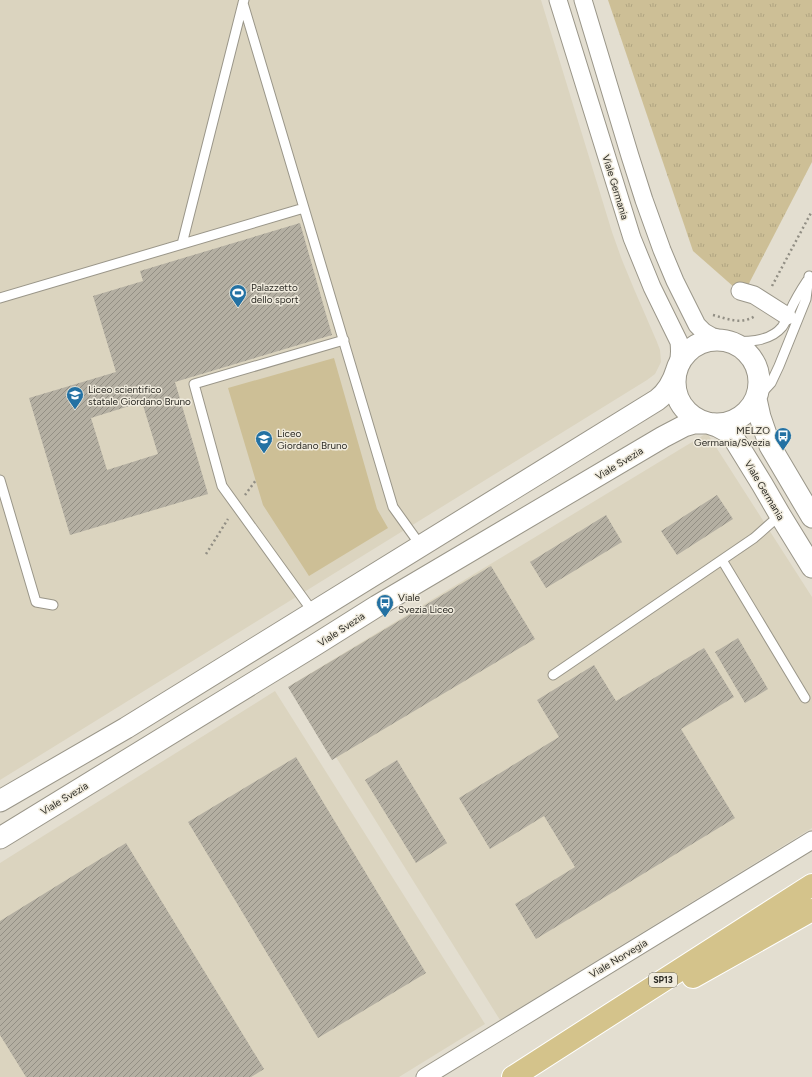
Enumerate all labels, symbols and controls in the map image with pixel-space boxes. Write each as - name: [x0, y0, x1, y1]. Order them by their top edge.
- street label: Viale Germania: [599, 153, 632, 221]
- place label: Palazzetto dello sport: [251, 281, 299, 306]
- sports icon: Palazzetto dello sport: [228, 283, 248, 308]
- place label: Liceo scientifico statale Giordano Bruno: [88, 383, 191, 408]
- school or university icon: Liceo scientifico statale Giordano Bruno: [65, 385, 85, 410]
- place label: MELZO Germania/Svezia: [694, 424, 770, 449]
- bus stop icon: MELZO Germania/Svezia: [773, 426, 793, 451]
- place label: Liceo Giordano Bruno: [277, 427, 348, 452]
- school or university icon: Liceo Giordano Bruno: [254, 429, 274, 454]
- street label: Viale Svezia: [593, 444, 646, 483]
- street label: Viale Germania: [742, 458, 788, 523]
- place label: Viale Svezia Liceo: [398, 591, 454, 616]
- bus stop icon: Viale Svezia Liceo: [375, 593, 395, 618]
- street label: Viale Svezia: [315, 609, 367, 649]
- street label: Viale Svezia: [38, 779, 91, 818]
- street label: Viale Norvegia: [587, 936, 650, 981]
- road number: SP13: [649, 973, 677, 987]

